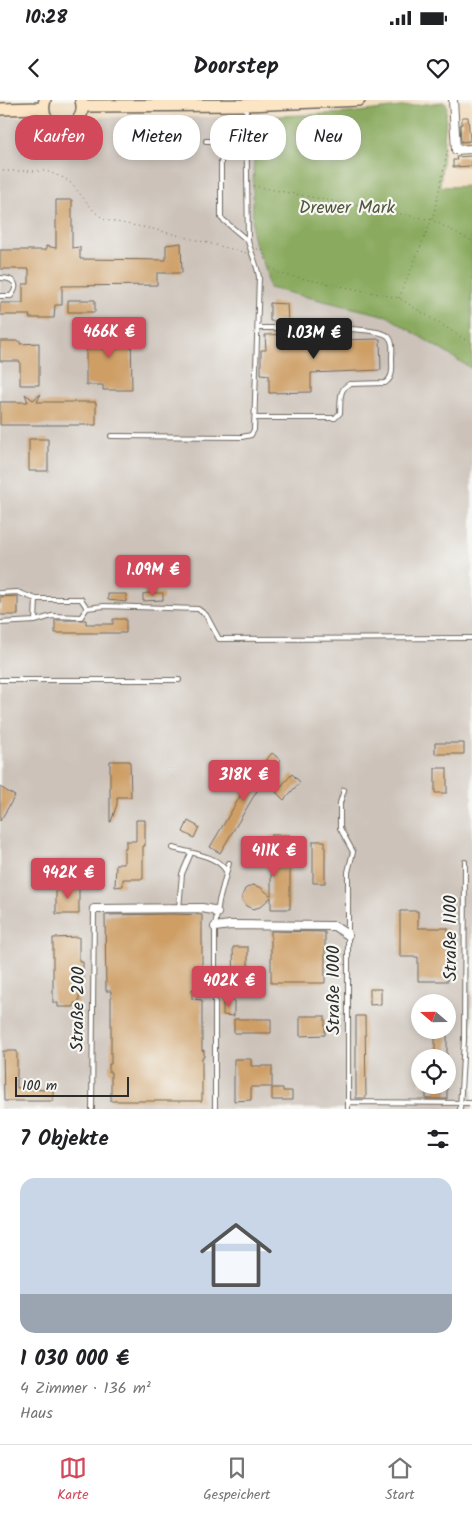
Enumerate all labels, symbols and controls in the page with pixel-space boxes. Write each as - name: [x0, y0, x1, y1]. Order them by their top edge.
- text: 10:28: [25, 3, 67, 33]
- text: Doorstep: [193, 50, 279, 85]
- icon: back: [20, 54, 48, 82]
- icon: heart: [424, 54, 452, 82]
- chip: Kaufen: [15, 115, 103, 160]
- chip: Mieten: [113, 115, 200, 160]
- chip: Filter: [210, 115, 286, 160]
- chip: Neu: [296, 115, 361, 160]
- park label: Drewer Mark: [299, 194, 396, 223]
- pin: 466K €: [68, 316, 150, 359]
- pin: 1.03M €: [268, 318, 360, 360]
- text: 466K €: [83, 320, 135, 345]
- text: 1.03M €: [287, 321, 341, 346]
- pin: 1.09M €: [107, 554, 199, 597]
- text: 1.09M €: [126, 558, 180, 583]
- pin: 318K €: [203, 760, 285, 802]
- text: 318K €: [220, 763, 268, 788]
- pin: 411K €: [233, 836, 315, 878]
- text: 411K €: [252, 839, 296, 864]
- pin: 942K €: [27, 858, 109, 900]
- text: 942K €: [42, 861, 94, 886]
- street label: Straße 1100: [437, 895, 466, 981]
- street label: Straße 1000: [320, 945, 349, 1035]
- street label: Straße 200: [64, 966, 94, 1052]
- pin: 402K €: [188, 966, 270, 1008]
- text: 402K €: [203, 969, 255, 994]
- north arrow: [411, 994, 456, 1039]
- map controls: [411, 994, 456, 1094]
- button: locate: [411, 1049, 456, 1094]
- scale bar: [15, 1074, 129, 1097]
- text: 100 m: [22, 1075, 57, 1097]
- text: 7 Objekte: [20, 1123, 109, 1156]
- icon: filters: [424, 1125, 452, 1153]
- icon: home: [191, 1210, 281, 1300]
- text: 1 030 000 €: [20, 1343, 129, 1376]
- text: 4 Zimmer · 136 m²: [20, 1376, 151, 1401]
- text: Haus: [20, 1401, 53, 1426]
- tab: Karte: [57, 1454, 89, 1506]
- tab: Gespeichert: [203, 1454, 270, 1506]
- tab: Start: [385, 1454, 415, 1506]

